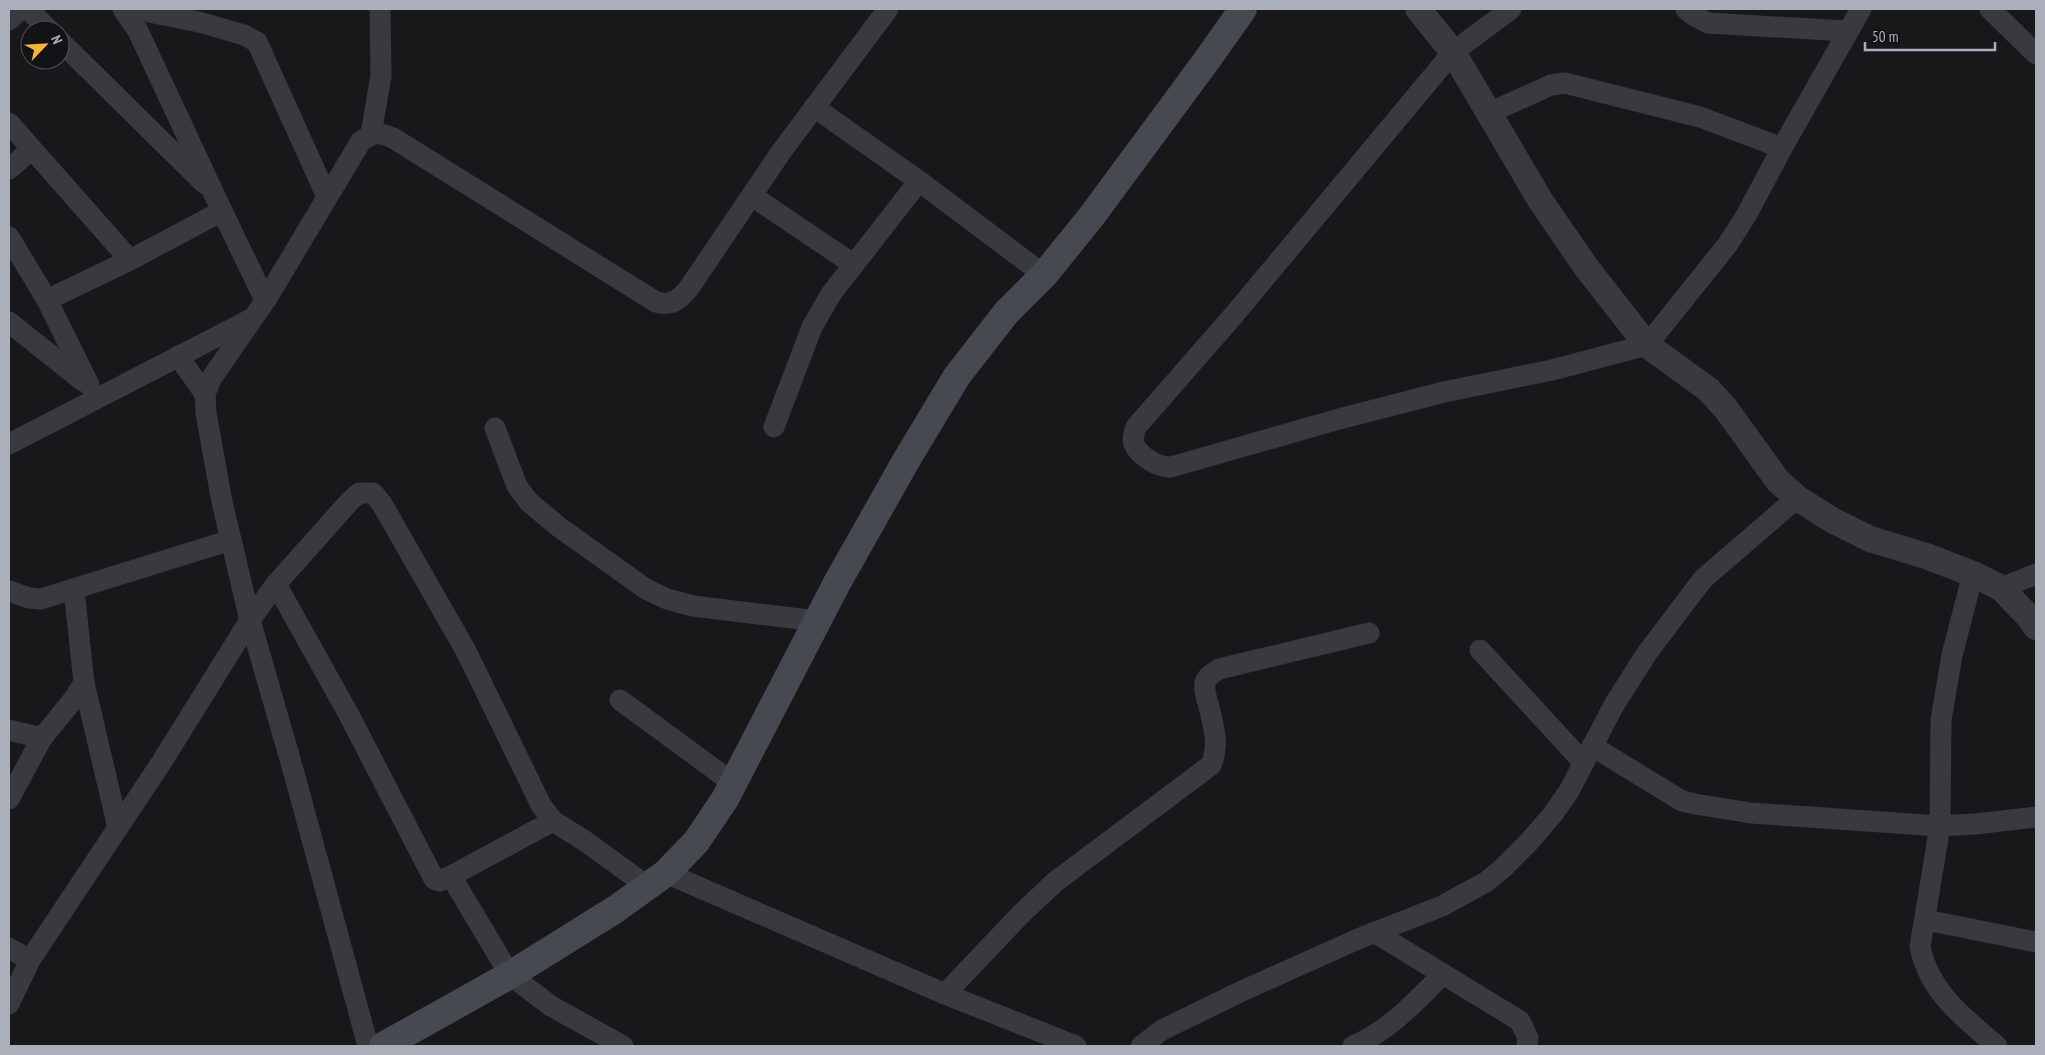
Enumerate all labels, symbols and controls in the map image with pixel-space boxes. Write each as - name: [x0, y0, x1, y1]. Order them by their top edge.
- north arrow: [20, 20, 70, 70]
- scale bar: [1865, 20, 1995, 52]
- text: 50 m: [1872, 27, 1898, 46]
- text: N: [47, 32, 67, 47]

